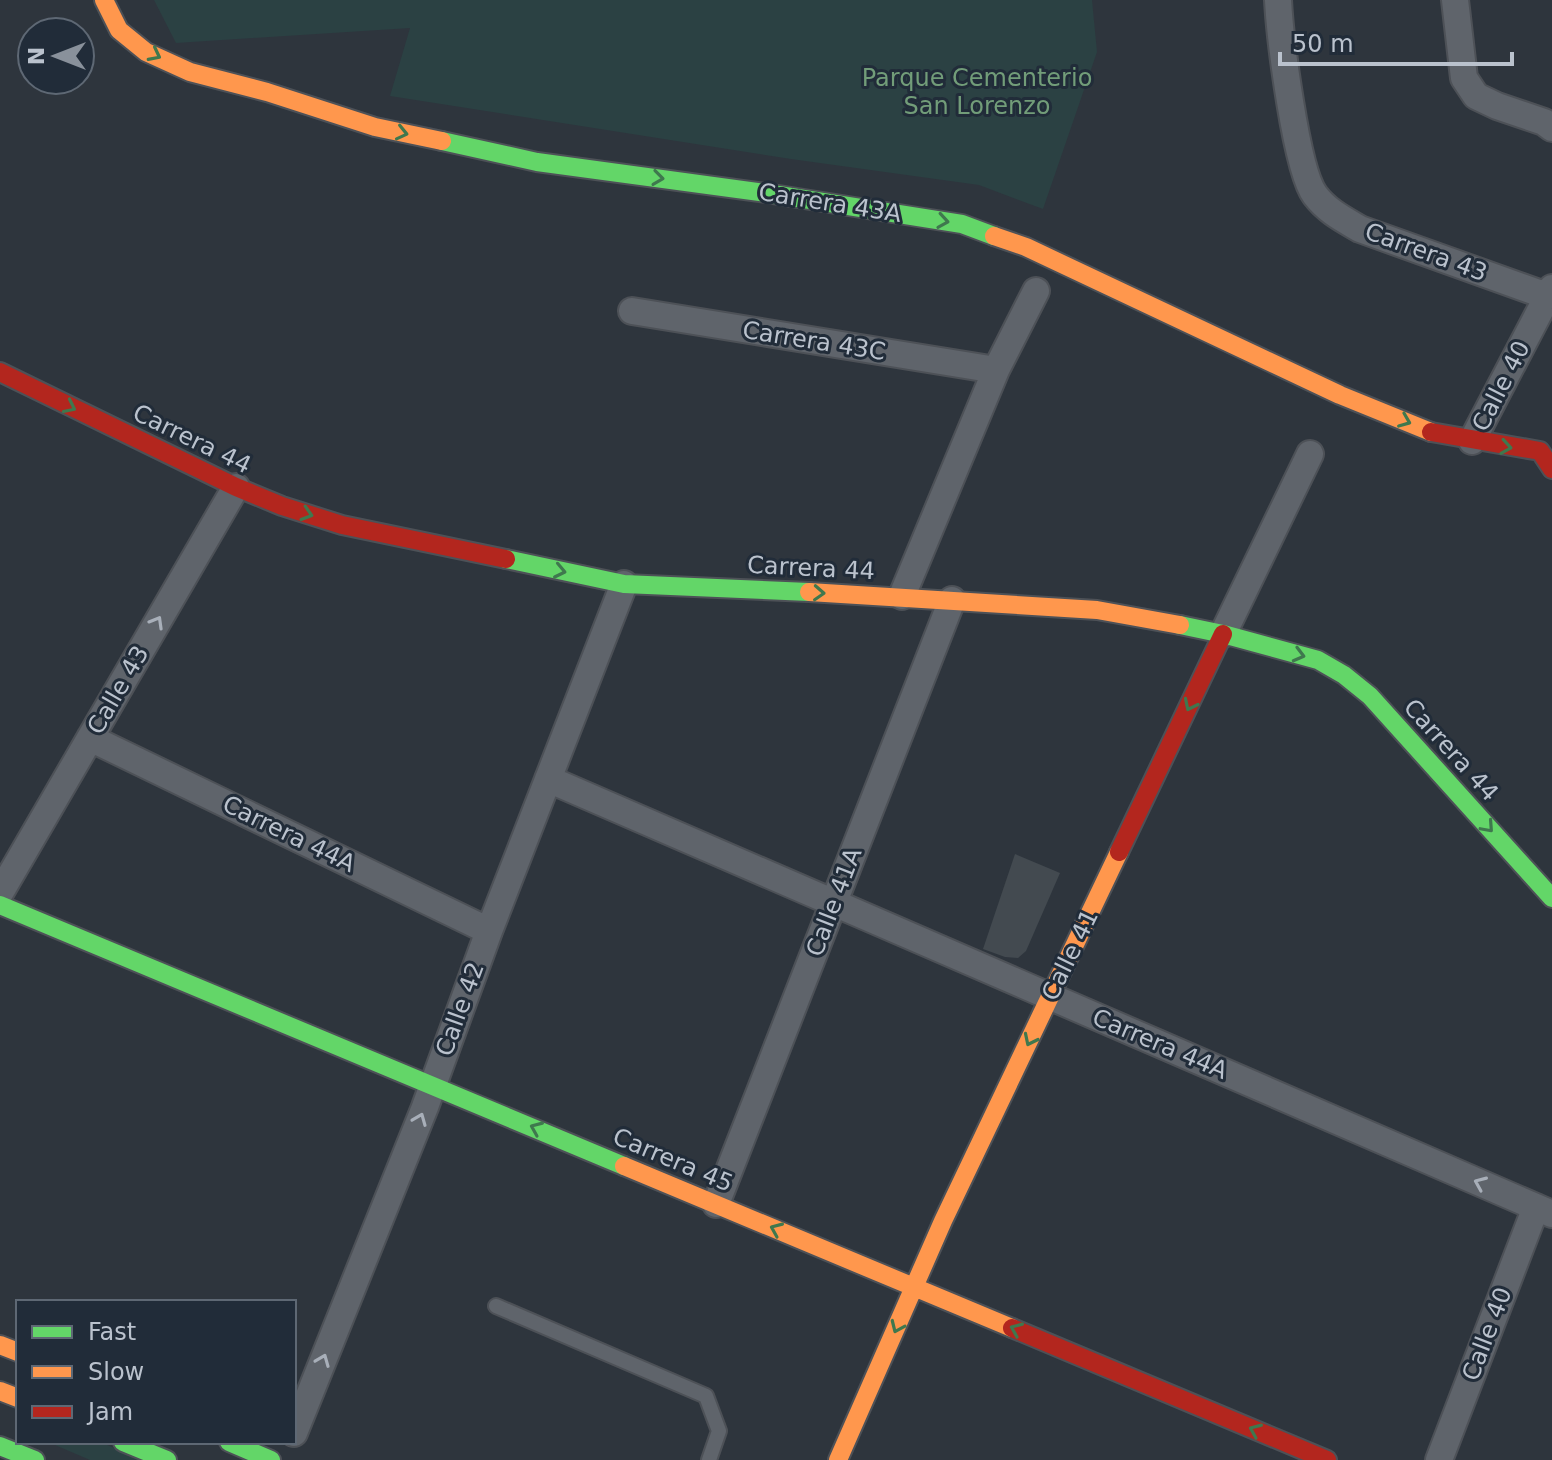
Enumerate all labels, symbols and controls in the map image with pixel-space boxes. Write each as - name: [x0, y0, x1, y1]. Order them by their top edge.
- north arrow: [16, 16, 96, 96]
- scale bar: [1280, 16, 1512, 66]
- text: 50 m: [1292, 30, 1354, 58]
- one-way arrow: [146, 46, 161, 61]
- text: N: [24, 47, 49, 65]
- park label: Parque Cementerio San Lorenzo: [862, 64, 1092, 120]
- one-way arrow: [395, 124, 409, 141]
- one-way arrow: [651, 169, 665, 186]
- street label: Carrera 43A: [757, 178, 904, 228]
- one-way arrow: [936, 212, 950, 229]
- street label: Carrera 43: [1361, 217, 1491, 287]
- street label: Carrera 43C: [740, 316, 888, 366]
- street label: Calle 40: [1466, 336, 1536, 436]
- one-way arrow: [62, 397, 77, 413]
- street label: Carrera 44: [128, 398, 256, 480]
- one-way arrow: [1397, 411, 1411, 428]
- one-way arrow: [1500, 438, 1513, 455]
- one-way arrow: [299, 504, 313, 520]
- street label: Carrera 44: [746, 551, 876, 585]
- one-way arrow: [553, 562, 566, 579]
- one-way arrow: [813, 584, 826, 601]
- one-way arrow: [147, 616, 163, 631]
- street label: Calle 43: [81, 641, 155, 739]
- one-way arrow: [1291, 645, 1305, 662]
- street label: Carrera 44: [1398, 693, 1504, 807]
- one-way arrow: [1184, 696, 1200, 711]
- street label: Carrera 44A: [218, 790, 360, 878]
- one-way arrow: [1479, 818, 1493, 833]
- street label: Calle 41A: [800, 843, 868, 960]
- street label: Calle 41: [1036, 905, 1104, 1005]
- street label: Calle 42: [430, 958, 490, 1060]
- street label: Carrera 44A: [1088, 1003, 1232, 1085]
- one-way arrow: [1024, 1032, 1040, 1047]
- one-way arrow: [410, 1113, 427, 1127]
- one-way arrow: [530, 1122, 544, 1138]
- street label: Carrera 45: [609, 1122, 737, 1198]
- one-way arrow: [1474, 1177, 1489, 1193]
- one-way arrow: [770, 1222, 784, 1239]
- street label: Calle 40: [1456, 1283, 1518, 1385]
- legend: [16, 1300, 296, 1444]
- text: Fast: [88, 1318, 136, 1346]
- one-way arrow: [891, 1319, 907, 1333]
- one-way arrow: [1010, 1323, 1024, 1339]
- one-way arrow: [313, 1354, 330, 1368]
- text: Slow: [88, 1358, 144, 1386]
- text: Jam: [86, 1398, 133, 1426]
- one-way arrow: [1249, 1423, 1264, 1439]

